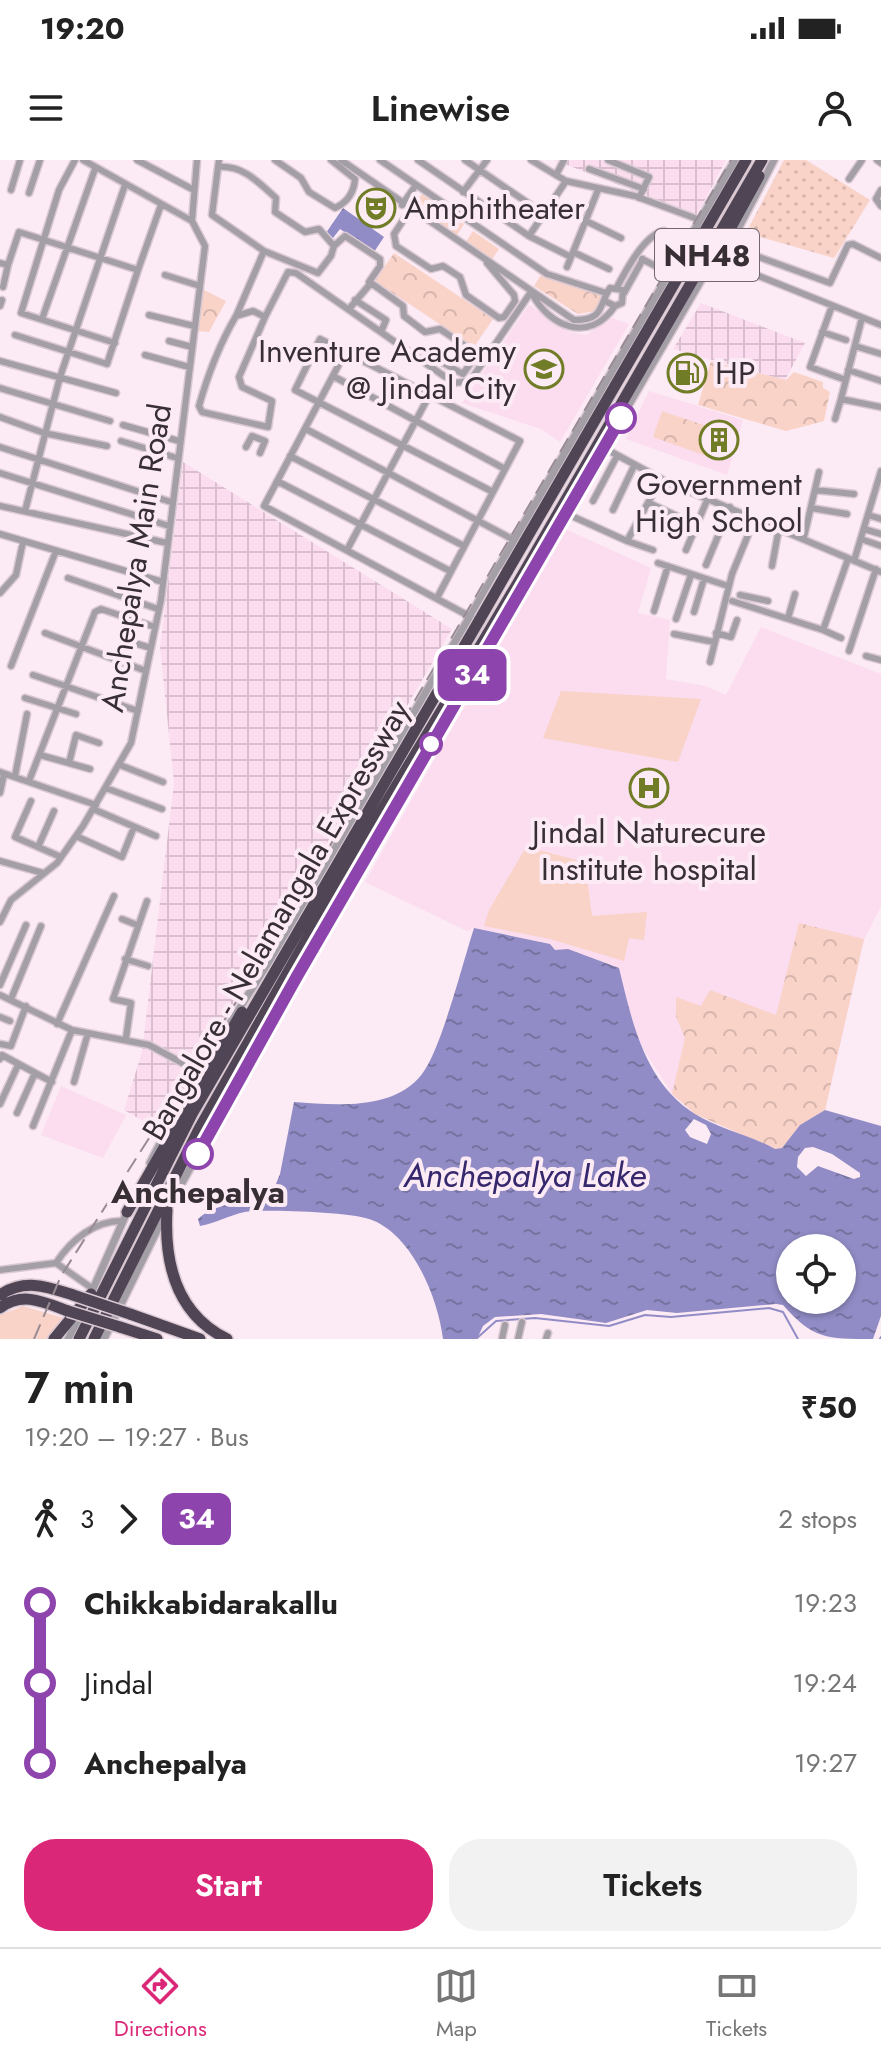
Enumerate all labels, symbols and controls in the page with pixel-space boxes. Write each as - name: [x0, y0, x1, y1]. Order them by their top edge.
- text: 19:20: [40, 7, 125, 50]
- text: Linewise: [371, 82, 510, 134]
- icon: menu: [24, 86, 68, 130]
- icon: person: [813, 86, 857, 130]
- place label: Amphitheater: [404, 185, 585, 231]
- theatre icon: Amphitheater: [355, 187, 397, 229]
- road number: NH48: [655, 229, 759, 281]
- place label: Inventure Academy @ Jindal City: [258, 328, 517, 411]
- school or university icon: Inventure Academy @ Jindal City: [523, 348, 565, 390]
- place label: HP: [715, 350, 755, 396]
- fuel station icon: HP: [666, 352, 708, 394]
- street label: Anchepalya Main Road: [89, 401, 183, 715]
- unlabelled marker: [606, 403, 636, 433]
- building icon: Government High School: [698, 419, 740, 461]
- place label: Government High School: [635, 461, 803, 544]
- line badge: 34: [436, 649, 508, 701]
- text: 34: [454, 654, 490, 695]
- street label: Bangalore - Nelamangala Expressway: [131, 691, 422, 1149]
- unlabelled marker: [420, 733, 442, 755]
- hospital icon: Jindal Naturecure Institute hospital: [628, 767, 670, 809]
- place label: Jindal Naturecure Institute hospital: [528, 809, 766, 892]
- marker: Anchepalya: [183, 1139, 213, 1169]
- water label: Anchepalya Lake: [403, 1151, 646, 1200]
- place label: Anchepalya: [110, 1169, 285, 1215]
- map controls: [776, 1234, 856, 1314]
- button: locate: [776, 1234, 856, 1314]
- text: 7 min: [24, 1356, 135, 1420]
- text: ₹50: [801, 1386, 857, 1429]
- text: 19:20 – 19:27 · Bus: [24, 1418, 249, 1456]
- icon: walk: [24, 1497, 68, 1541]
- icon: forward: [106, 1497, 150, 1541]
- text: 34: [178, 1498, 215, 1539]
- text: 3: [80, 1500, 94, 1538]
- text: 2 stops: [778, 1500, 857, 1538]
- text: Chikkabidarakallu: [84, 1582, 338, 1625]
- text: 19:23: [794, 1584, 857, 1622]
- text: Jindal: [84, 1662, 153, 1705]
- text: 19:24: [793, 1664, 857, 1702]
- text: Anchepalya: [84, 1742, 247, 1785]
- text: 19:27: [794, 1744, 857, 1782]
- button: Start: [24, 1839, 433, 1931]
- button: Tickets: [449, 1839, 857, 1931]
- tab: Directions: [114, 1964, 207, 2044]
- tab: Map: [434, 1964, 478, 2044]
- tab: Tickets: [706, 1964, 767, 2044]

